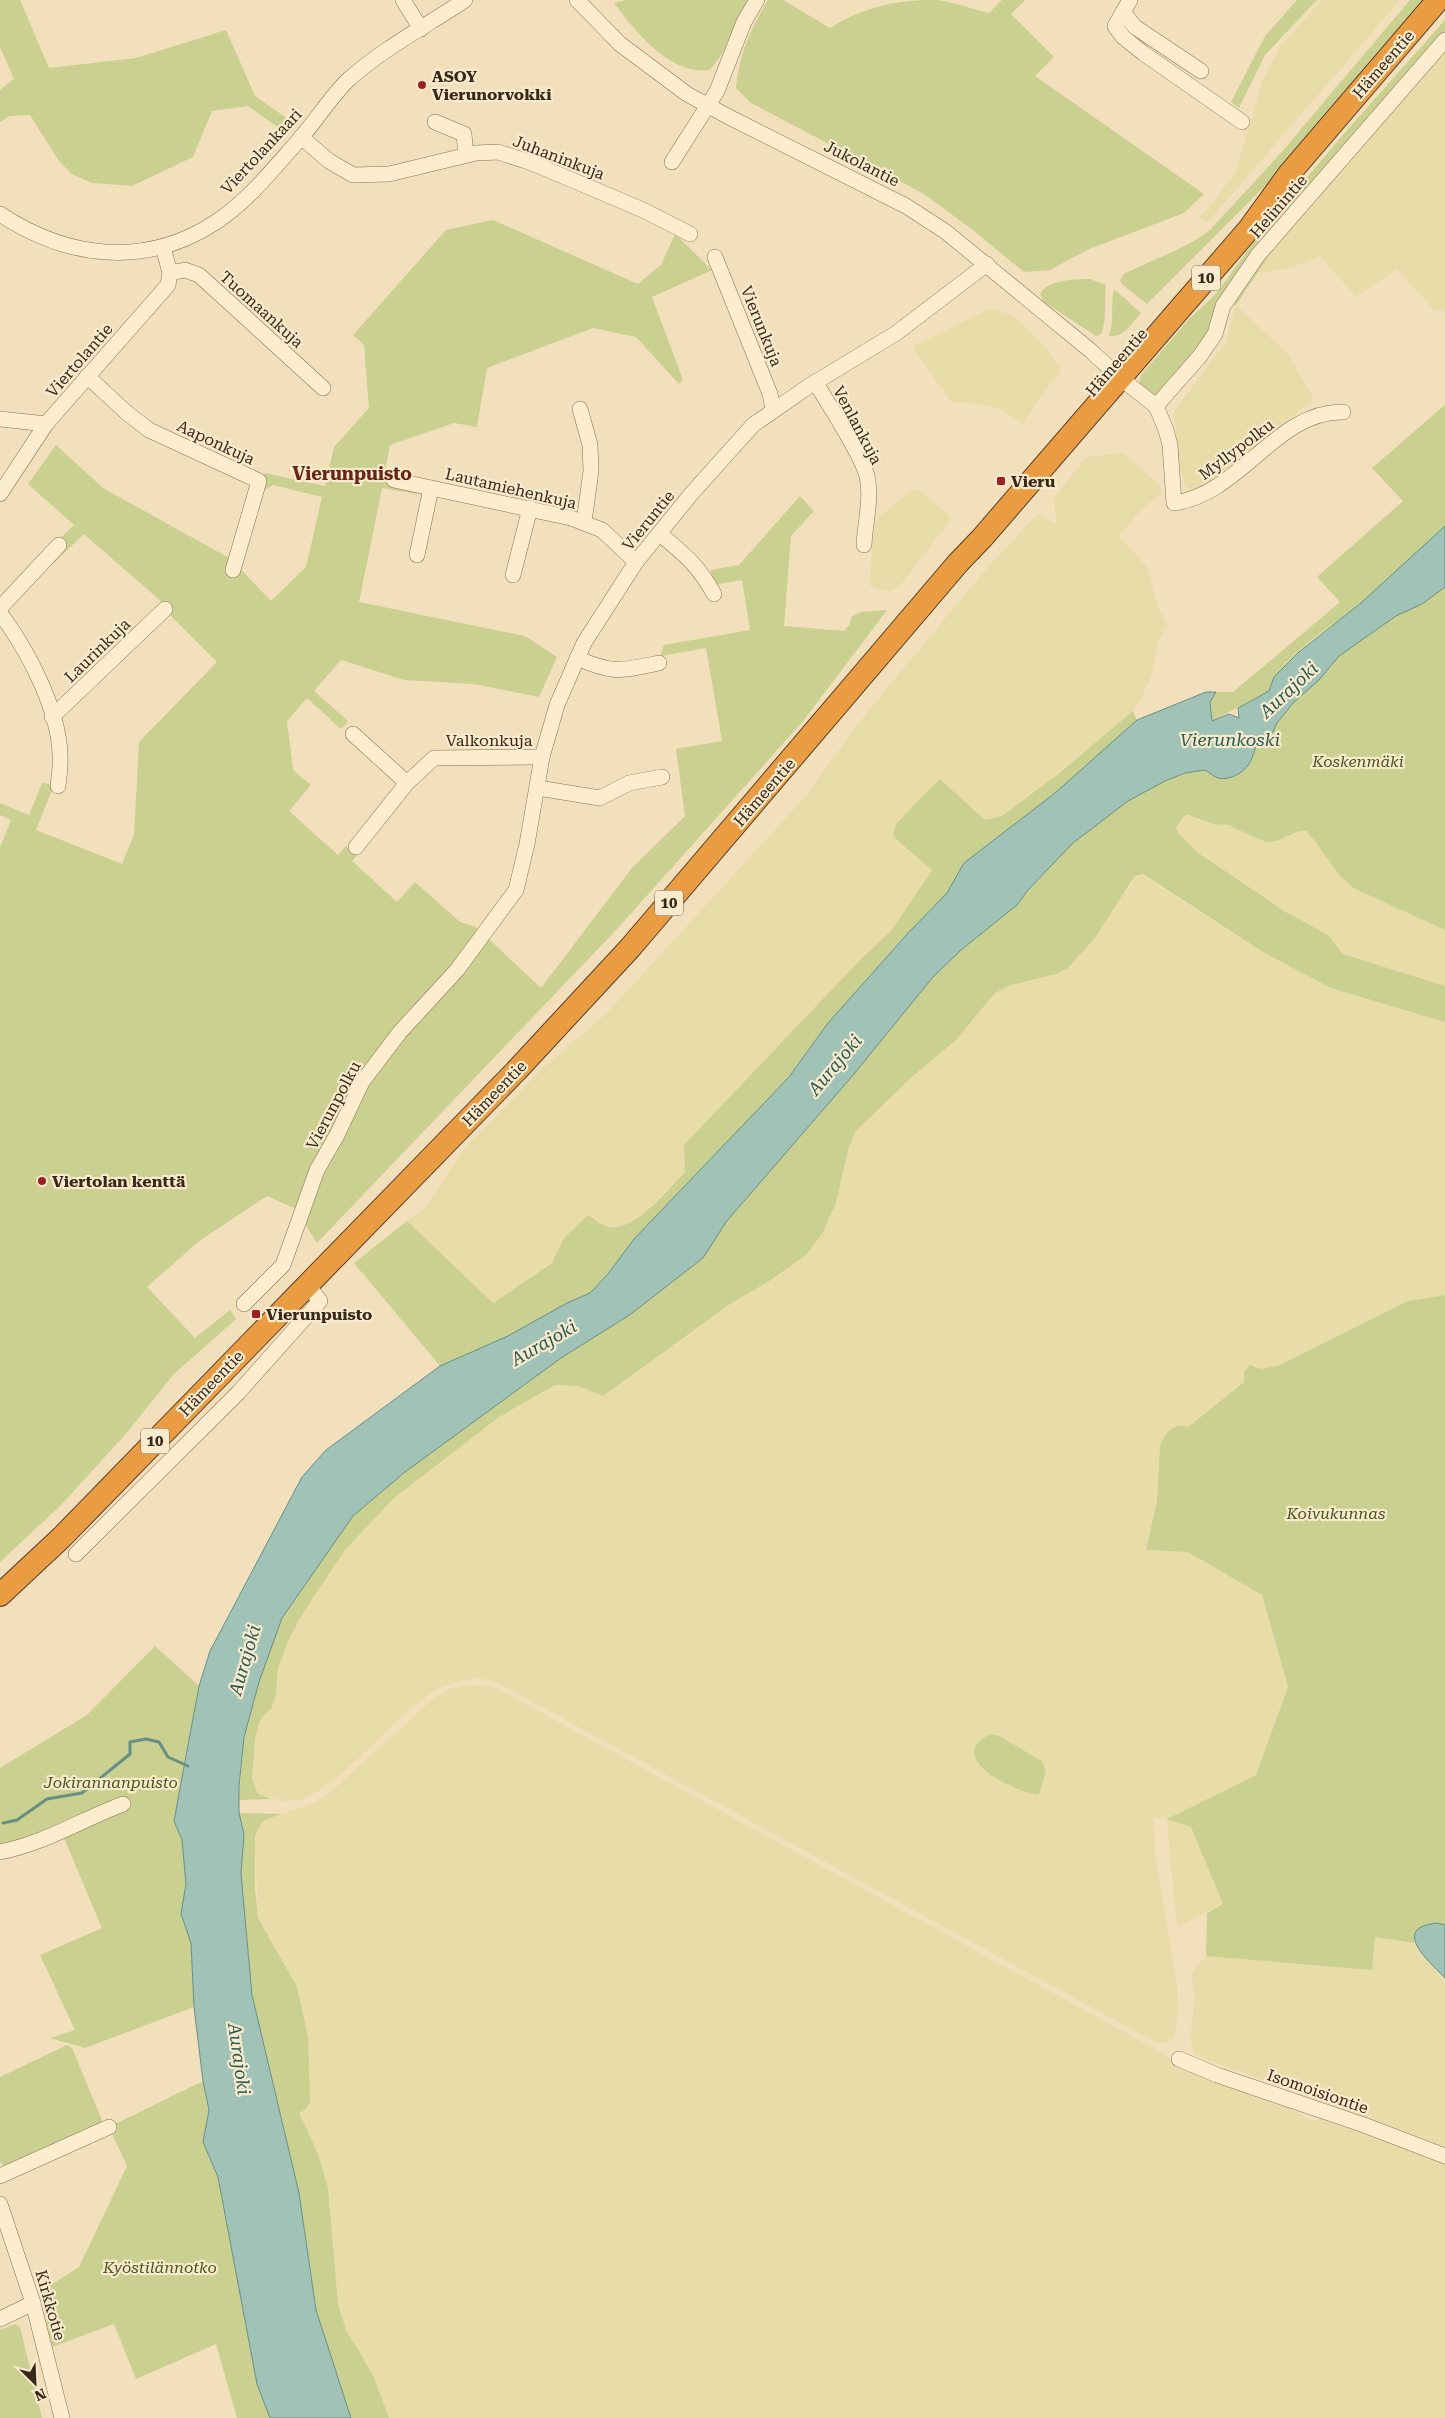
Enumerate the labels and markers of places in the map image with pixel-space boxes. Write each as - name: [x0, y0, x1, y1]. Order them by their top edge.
- place label: ASOY Vierunorvokki: [432, 67, 552, 104]
- marker: ASOY Vierunorvokki: [416, 79, 428, 91]
- place label: Vieru: [1011, 472, 1056, 491]
- marker: Vieru: [995, 475, 1007, 487]
- place label: Viertolan kenttä: [52, 1172, 186, 1191]
- marker: Viertolan kenttä: [36, 1175, 48, 1187]
- place label: Vierunpuisto: [266, 1305, 372, 1324]
- marker: Vierunpuisto: [250, 1308, 262, 1320]

